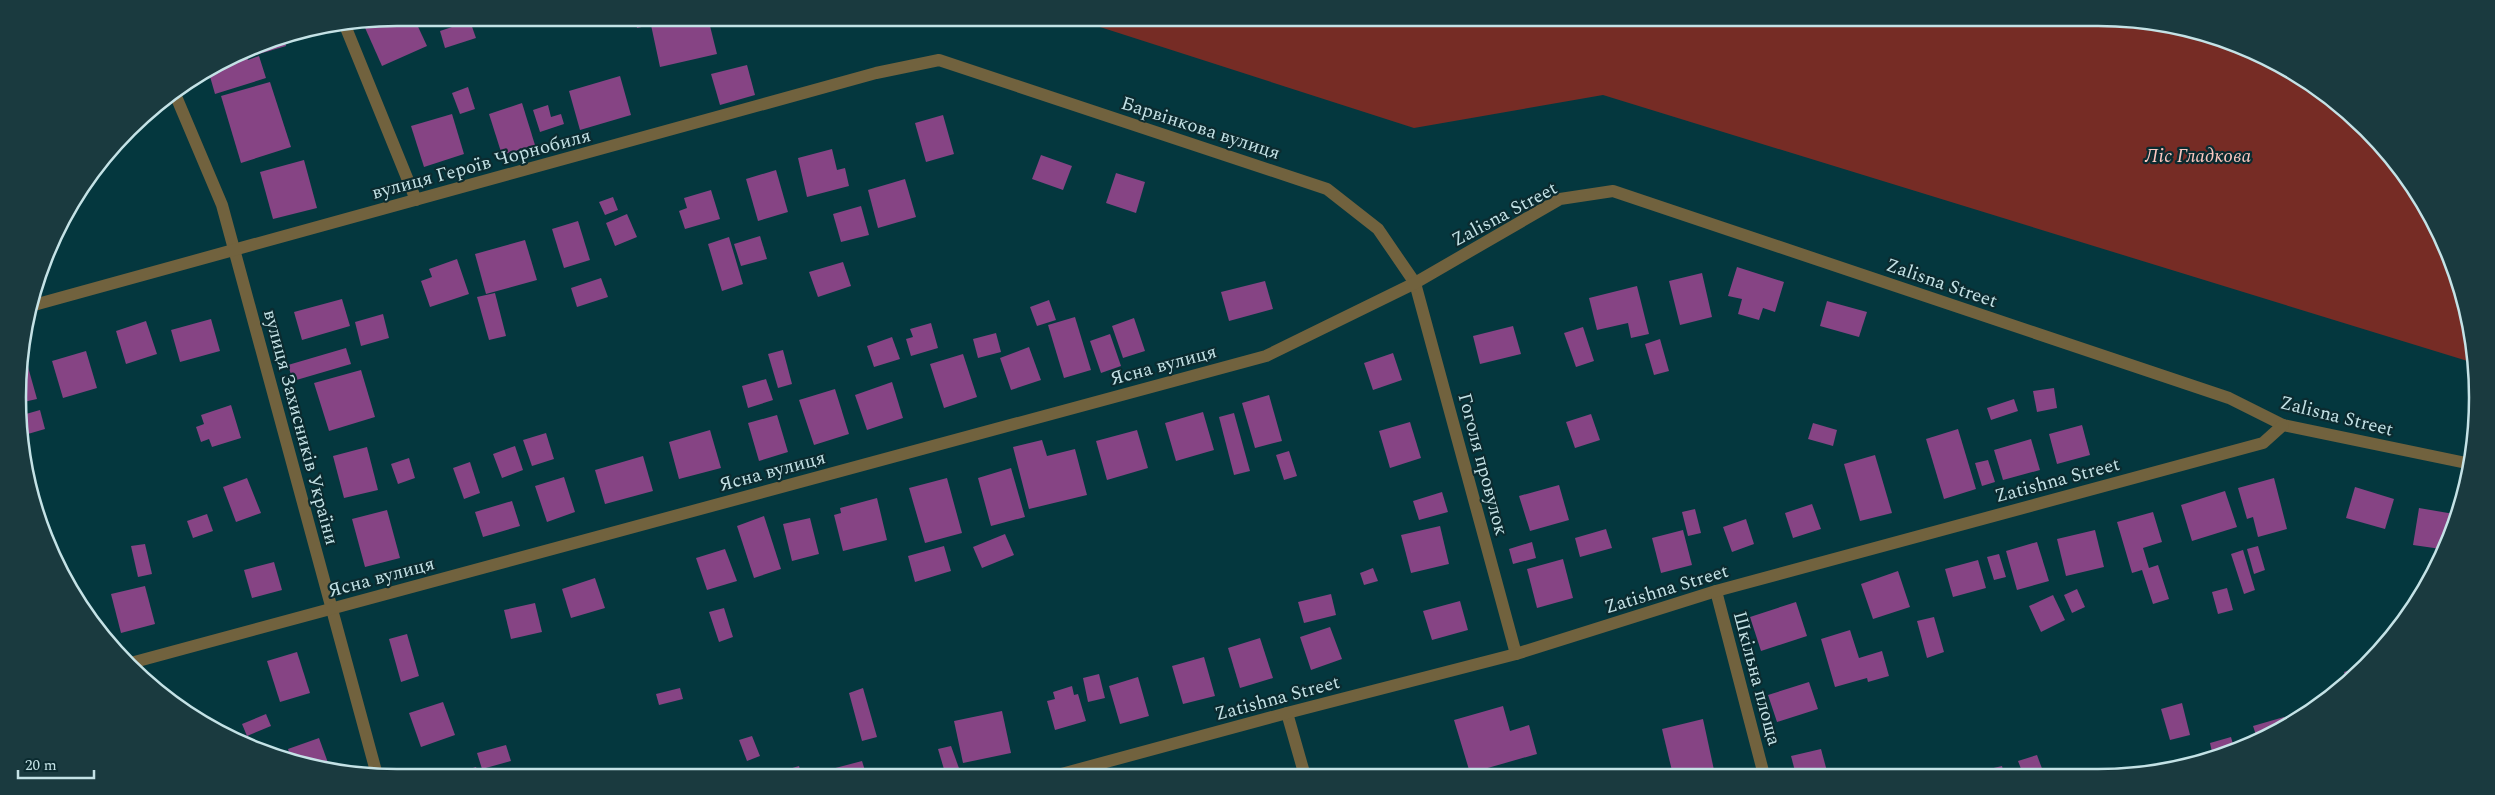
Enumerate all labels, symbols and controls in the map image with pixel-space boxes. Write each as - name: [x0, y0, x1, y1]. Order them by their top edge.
- street label: Барвінкова вулиця: [1117, 89, 1284, 168]
- street label: вулиця Героїв Чорнобиля: [369, 121, 594, 208]
- park label: Ліс Гладкова: [2144, 142, 2251, 171]
- street label: Zalisna Street: [1447, 174, 1563, 254]
- street label: Zalisna Street: [1882, 251, 2001, 316]
- street label: вулиця Захисників України: [255, 306, 346, 548]
- street label: Ясна вулиця: [1107, 337, 1220, 394]
- street label: Zalisna Street: [2277, 388, 2397, 445]
- street label: Гоголя провулок: [1450, 390, 1516, 539]
- street label: Ясна вулиця: [716, 443, 829, 500]
- street label: Zatishna Street: [1992, 450, 2123, 511]
- street label: Ясна вулиця: [325, 549, 438, 606]
- street label: Zatishna Street: [1601, 557, 1732, 622]
- street label: Шкільна площа: [1725, 608, 1789, 749]
- street label: Zatishna Street: [1212, 668, 1343, 729]
- scale bar: [18, 748, 94, 780]
- text: 20 m: [25, 754, 57, 777]

